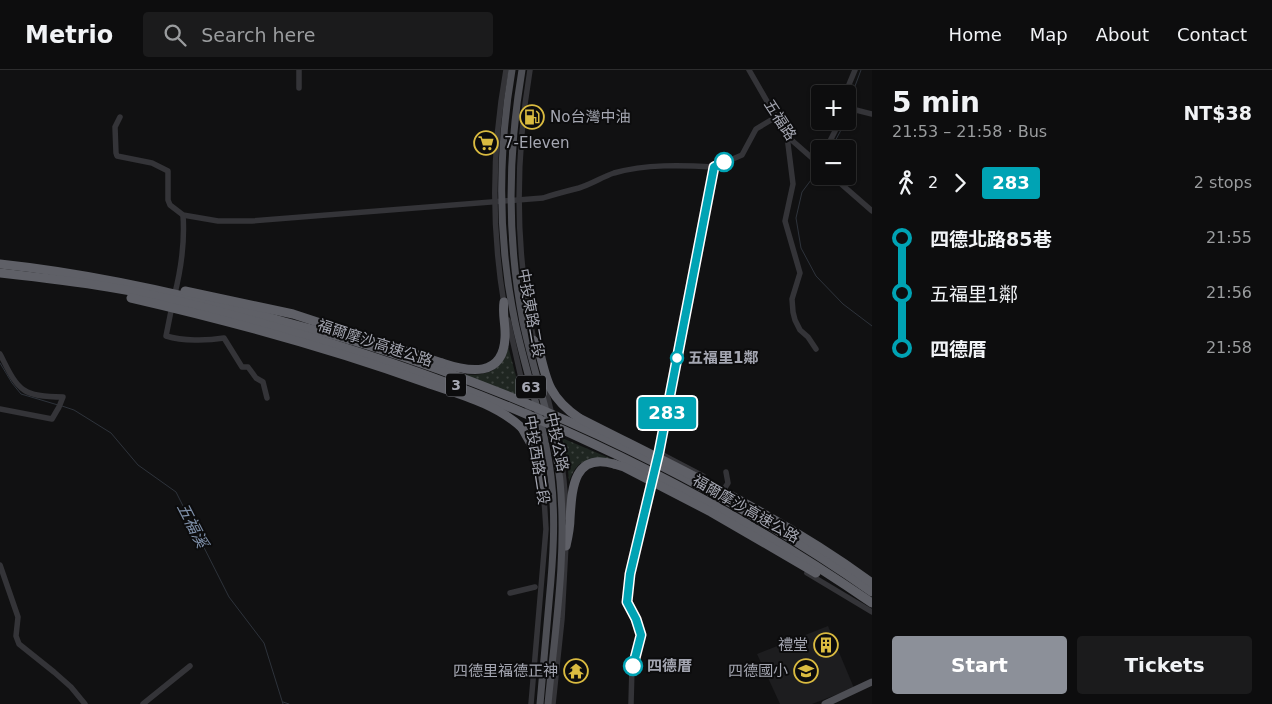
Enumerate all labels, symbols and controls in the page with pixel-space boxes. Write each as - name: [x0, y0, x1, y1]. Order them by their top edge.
- search box: [143, 12, 493, 57]
- text: Metrio: [25, 21, 113, 49]
- icon: search: [161, 21, 189, 49]
- text: Search here: [201, 24, 315, 46]
- text: Home: [949, 24, 1002, 45]
- text: Map: [1030, 24, 1068, 45]
- text: About: [1096, 24, 1149, 45]
- text: Contact: [1177, 24, 1247, 45]
- map controls: [811, 85, 856, 185]
- button: +: [811, 85, 856, 130]
- text: 5 min: [892, 86, 980, 119]
- street label: 五福路: [760, 96, 800, 144]
- text: NT$38: [1183, 102, 1252, 124]
- fuel station icon: No台灣中油: [519, 104, 545, 130]
- place label: No台灣中油: [550, 108, 630, 126]
- text: 21:53 – 21:58 · Bus: [892, 122, 1047, 141]
- supermarket icon: 7-Eleven: [473, 130, 499, 156]
- place label: 7-Eleven: [504, 134, 569, 152]
- button: −: [811, 140, 856, 185]
- unlabelled marker: [714, 152, 734, 172]
- icon: walk: [892, 169, 920, 197]
- icon: forward: [946, 169, 974, 197]
- text: 283: [992, 172, 1030, 193]
- text: 2: [928, 173, 938, 192]
- text: 2 stops: [1194, 173, 1252, 192]
- text: 四德北路85巷: [930, 228, 1051, 250]
- text: 21:55: [1206, 228, 1252, 247]
- street label: 中投東路二段: [514, 267, 548, 359]
- text: 五福里1鄰: [930, 283, 1018, 305]
- text: 21:56: [1206, 283, 1252, 302]
- street label: 福爾摩沙高速公路: [315, 316, 435, 370]
- text: 四德厝: [930, 338, 987, 360]
- text: 21:58: [1206, 338, 1252, 357]
- place label: 五福里1鄰: [688, 349, 758, 367]
- marker: 五福里1鄰: [670, 351, 684, 365]
- road number: 3: [446, 374, 466, 396]
- road number: 63: [516, 376, 546, 398]
- line badge: 283: [638, 397, 696, 429]
- text: 283: [648, 402, 686, 423]
- street label: 中投公路: [542, 411, 572, 473]
- street label: 中投西路二段: [521, 414, 553, 506]
- street label: 福爾摩沙高速公路: [690, 471, 802, 547]
- water label: 五福溪: [173, 500, 213, 553]
- building icon: 禮堂: [813, 632, 839, 658]
- place label: 禮堂: [778, 636, 808, 654]
- button: Start: [892, 636, 1067, 694]
- button: Tickets: [1077, 636, 1252, 694]
- marker: 四德厝: [623, 656, 643, 676]
- place label: 四德厝: [647, 657, 692, 675]
- temple icon: 四德里福德正神: [563, 658, 589, 684]
- school or university icon: 四德國小: [793, 658, 819, 684]
- place label: 四德里福德正神: [453, 662, 558, 680]
- place label: 四德國小: [728, 662, 788, 680]

